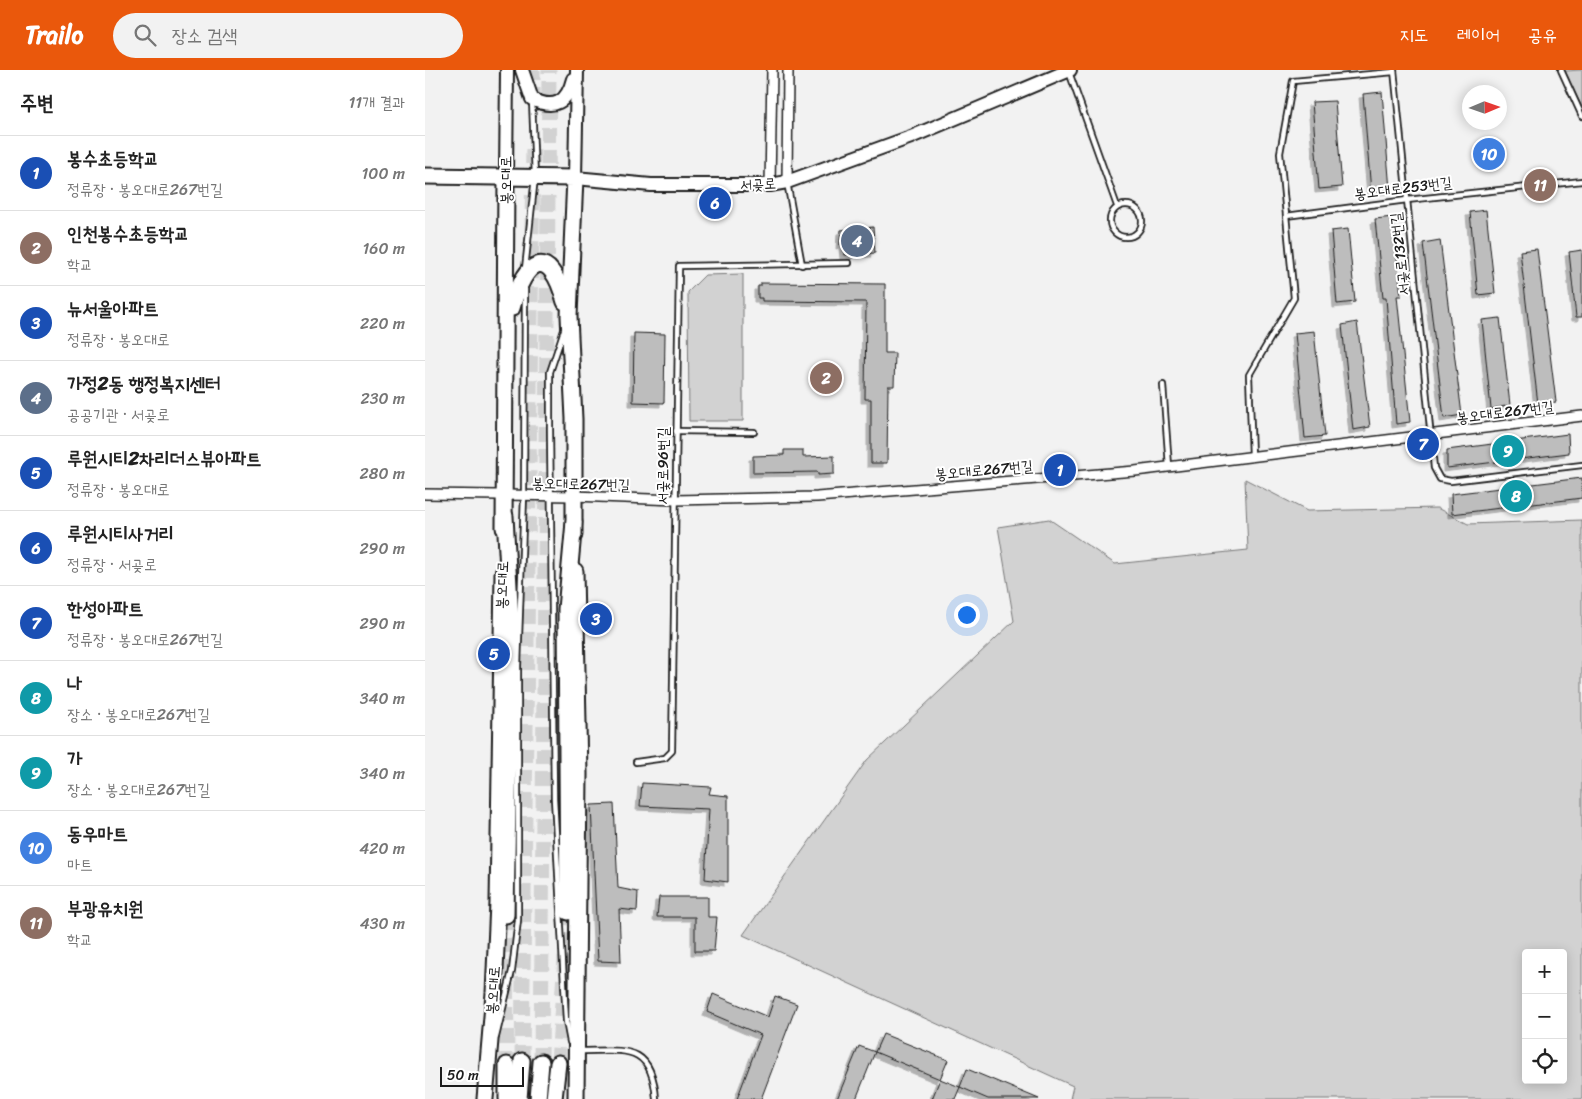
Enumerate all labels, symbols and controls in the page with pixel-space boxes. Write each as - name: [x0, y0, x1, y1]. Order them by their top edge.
- search box: [113, 13, 463, 58]
- text: Trailo: [25, 14, 83, 56]
- text: 장소 검색: [171, 19, 238, 52]
- text: 지도: [1400, 19, 1429, 51]
- text: 레이어: [1457, 19, 1500, 51]
- text: 공유: [1528, 19, 1557, 51]
- icon: search: [131, 21, 159, 49]
- text: 주변: [20, 84, 54, 122]
- north arrow: [1462, 85, 1507, 130]
- text: 11개 결과: [348, 88, 405, 117]
- pin: 10: [1473, 135, 1505, 173]
- text: 봉수초등학교: [67, 142, 159, 175]
- street label: 봉오대로: [493, 156, 519, 204]
- text: 1: [33, 159, 39, 188]
- text: 100 m: [361, 159, 405, 188]
- pin: 11: [1524, 166, 1556, 204]
- street label: 봉오대로253번길: [1353, 169, 1453, 207]
- street label: 서곶로: [739, 170, 777, 198]
- text: 정류장 · 봉오대로267번길: [67, 175, 223, 204]
- pin: 6: [699, 184, 731, 222]
- street label: 서곶로132번길: [1383, 211, 1417, 297]
- text: 인천봉수초등학교: [67, 217, 189, 250]
- pin: 4: [841, 222, 873, 260]
- text: 2: [31, 234, 41, 263]
- text: 160 m: [362, 234, 405, 263]
- text: 학교: [67, 250, 93, 279]
- text: 뉴서울아파트: [67, 292, 159, 325]
- text: 3: [32, 309, 40, 338]
- text: 220 m: [360, 309, 405, 338]
- text: 정류장 · 봉오대로: [67, 325, 170, 354]
- pin: 2: [810, 359, 842, 397]
- text: 가정2동 행정복지센터: [67, 367, 221, 400]
- text: 4: [31, 384, 41, 413]
- text: 230 m: [360, 384, 405, 413]
- street label: 봉오대로267번길: [1455, 393, 1555, 431]
- text: 공공기관 · 서곶로: [67, 400, 170, 429]
- pin: 7: [1407, 425, 1439, 463]
- street label: 서곷로96번길: [650, 427, 676, 505]
- pin: 9: [1492, 432, 1524, 470]
- text: 루원시티2차리더스뷰아파트: [67, 442, 261, 475]
- pin: 1: [1044, 451, 1076, 489]
- street label: 봉오대로267번길: [934, 453, 1034, 487]
- text: 5: [31, 459, 41, 488]
- text: 280 m: [360, 459, 405, 488]
- street label: 봉오대로267번길: [532, 470, 630, 498]
- text: 정류장 · 봉오대로: [67, 475, 170, 504]
- pin: 8: [1500, 477, 1532, 515]
- text: 루원시티사거리: [67, 517, 174, 550]
- text: 6: [31, 534, 41, 563]
- text: 290 m: [359, 534, 405, 563]
- text: 정류장 · 서곶로: [67, 550, 157, 579]
- street label: 봉오대로: [488, 560, 516, 610]
- text: 한성아파트: [67, 592, 143, 625]
- pin: 3: [580, 600, 612, 638]
- your location: [954, 602, 980, 628]
- text: 7: [31, 609, 41, 638]
- text: 290 m: [359, 609, 405, 638]
- text: 정류장 · 봉오대로267번길: [67, 625, 223, 654]
- pin: 5: [478, 635, 510, 673]
- text: 나: [67, 667, 82, 700]
- text: 8: [31, 684, 41, 713]
- text: 340 m: [360, 684, 405, 713]
- text: 장소 · 봉오대로267번길: [67, 700, 210, 729]
- text: 가: [67, 742, 82, 775]
- text: 9: [31, 759, 41, 788]
- text: 340 m: [360, 759, 405, 788]
- text: 장소 · 봉오대로267번길: [67, 775, 210, 804]
- text: 동우마트: [67, 817, 128, 850]
- text: 10: [28, 834, 44, 863]
- text: 420 m: [359, 834, 405, 863]
- text: 마트: [67, 850, 93, 879]
- text: 부광유치원: [67, 892, 143, 925]
- text: 11: [29, 909, 43, 938]
- text: 430 m: [360, 909, 405, 938]
- text: 학교: [67, 925, 93, 954]
- map controls: [1522, 949, 1567, 1084]
- button: +: [1522, 949, 1567, 994]
- street label: 봉오대로: [478, 965, 508, 1015]
- button: −: [1522, 994, 1567, 1039]
- button: locate: [1522, 1039, 1567, 1084]
- text: 50 m: [447, 1063, 479, 1088]
- scale bar: [440, 1064, 524, 1087]

